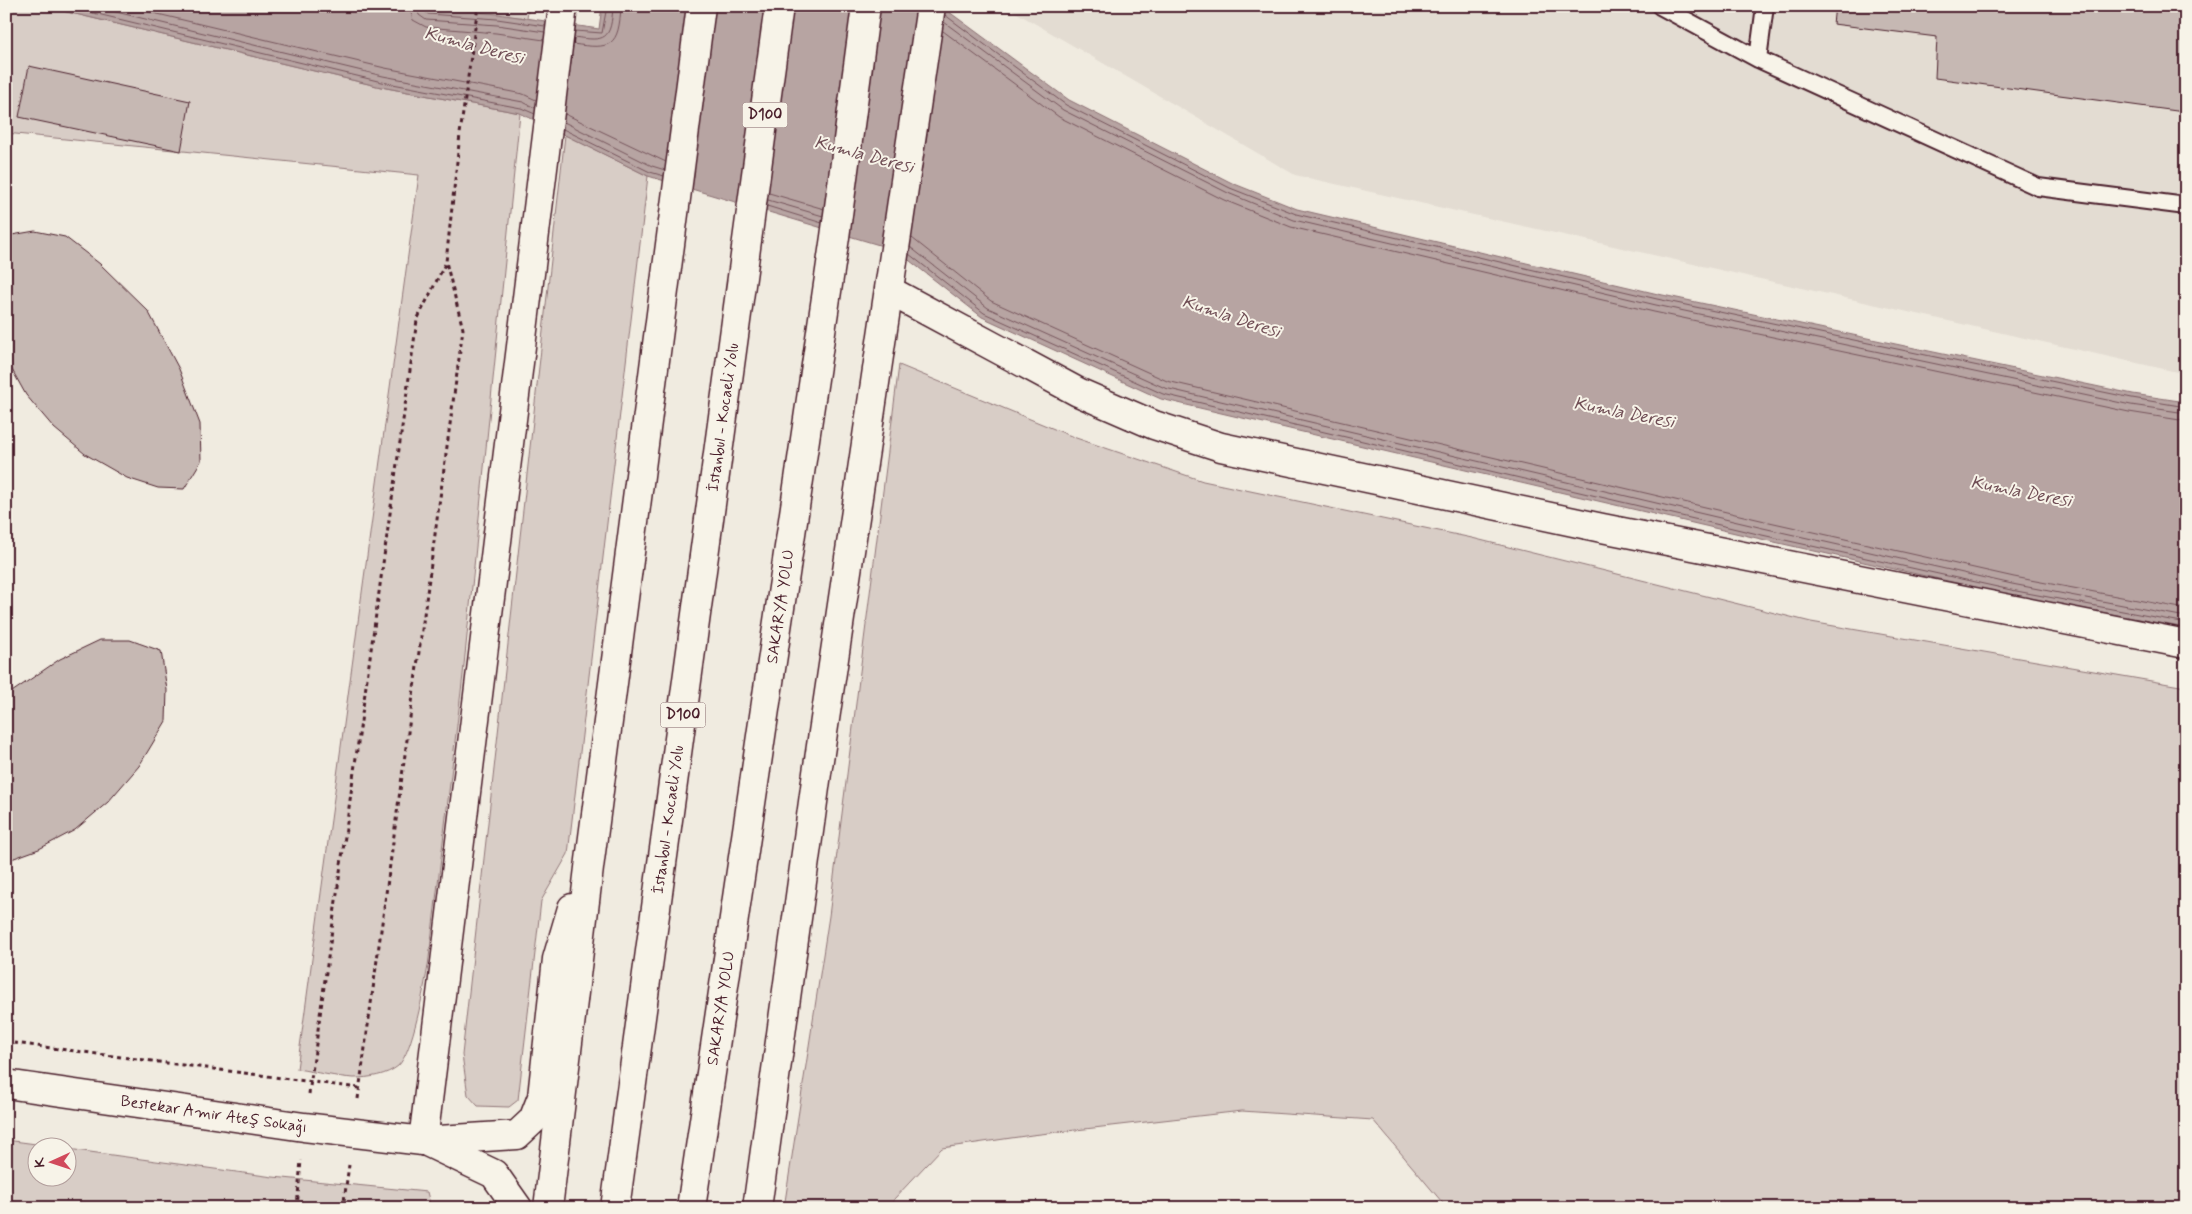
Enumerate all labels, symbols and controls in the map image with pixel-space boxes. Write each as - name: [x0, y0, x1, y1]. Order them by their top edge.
- water label: Kumla Deresi: [422, 21, 528, 71]
- road number: D100: [742, 102, 788, 128]
- water label: Kumla Deresi: [812, 130, 918, 180]
- water label: Kumla Deresi: [1179, 290, 1285, 345]
- street label: İstanbul - Kocaeli Yolu: [702, 342, 743, 493]
- water label: Kumla Deresi: [1572, 392, 1678, 435]
- water label: Kumla Deresi: [1969, 471, 2075, 514]
- street label: SAKARYA YOLU: [761, 548, 799, 665]
- road number: D100: [660, 702, 706, 728]
- street label: İstanbul - Kocaeli Yolu: [647, 744, 689, 895]
- street label: SAKARYA YOLU: [702, 950, 739, 1067]
- street label: Bestekar Amir Ateş Sokağı: [119, 1090, 308, 1138]
- north arrow: [28, 1136, 78, 1186]
- text: K: [31, 1156, 49, 1168]

